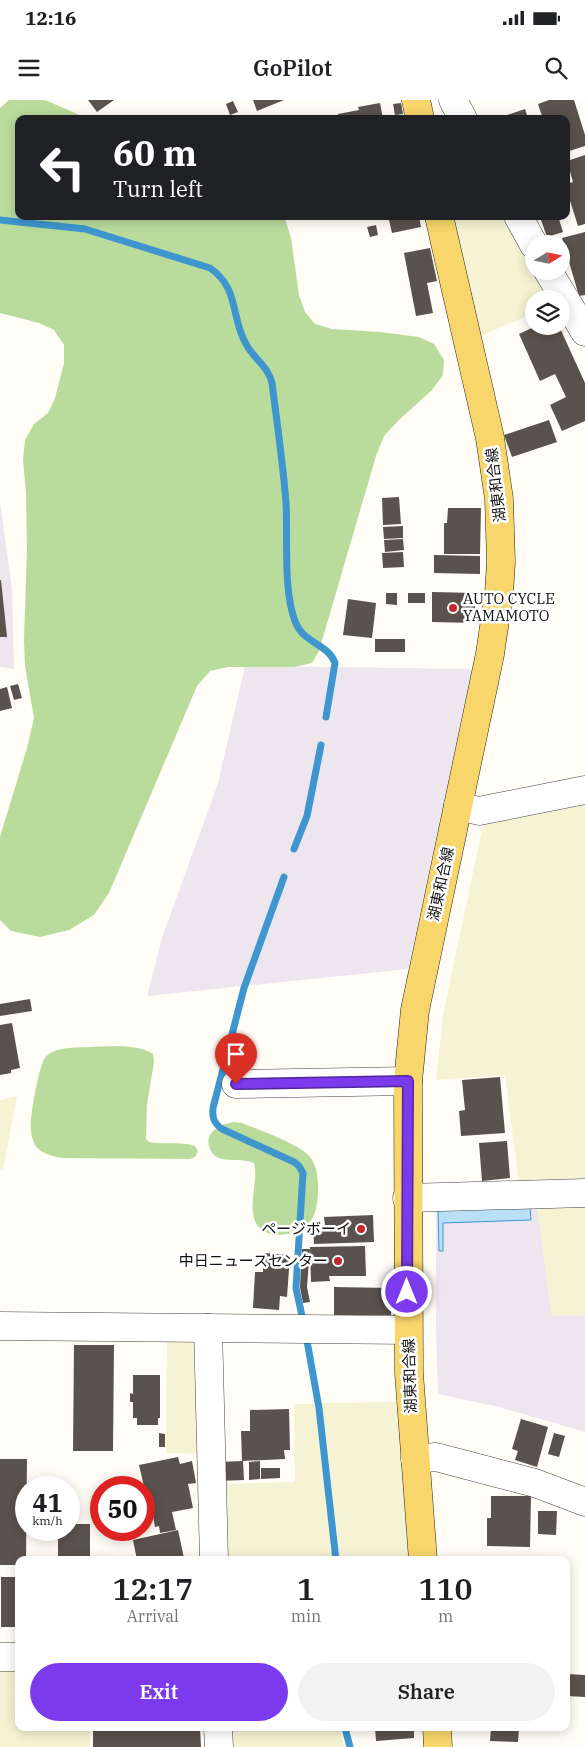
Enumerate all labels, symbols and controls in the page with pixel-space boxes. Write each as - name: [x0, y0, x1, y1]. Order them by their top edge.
- text: 12:16: [25, 6, 76, 30]
- text: GoPilot: [253, 53, 332, 82]
- icon: menu: [15, 54, 43, 82]
- icon: search: [542, 54, 570, 82]
- text: 60 m: [113, 130, 197, 176]
- icon: left: [30, 135, 95, 200]
- text: Turn left: [113, 174, 203, 203]
- north arrow: [525, 235, 570, 280]
- map controls: [525, 235, 570, 335]
- button: layers: [525, 290, 570, 335]
- street label: 湖東和合線: [482, 447, 510, 523]
- place label: AUTO CYCLE YAMAMOTO: [463, 589, 555, 625]
- marker: AUTO CYCLE YAMAMOTO: [447, 602, 459, 614]
- street label: 湖東和合線: [423, 845, 458, 923]
- pin: [215, 1033, 257, 1084]
- icon: arrive: [222, 1040, 250, 1068]
- place label: ページボーイ: [261, 1219, 351, 1238]
- marker: ページボーイ: [355, 1223, 367, 1235]
- place label: 中日ニュースセンター: [179, 1251, 328, 1270]
- marker: 中日ニュースセンター: [332, 1255, 344, 1267]
- position arrow: [380, 1265, 432, 1317]
- street label: 湖東和合線: [399, 1338, 420, 1414]
- speed limit sign: 50: [90, 1476, 155, 1541]
- text: 41: [32, 1486, 63, 1519]
- text: km/h: [32, 1513, 63, 1528]
- text: 12:17: [112, 1569, 193, 1608]
- text: 1: [297, 1569, 315, 1608]
- text: 110: [419, 1569, 473, 1608]
- text: Arrival: [127, 1606, 179, 1626]
- text: min: [291, 1606, 321, 1626]
- text: m: [438, 1606, 453, 1626]
- button: Exit: [30, 1663, 288, 1721]
- button: Share: [298, 1663, 555, 1721]

